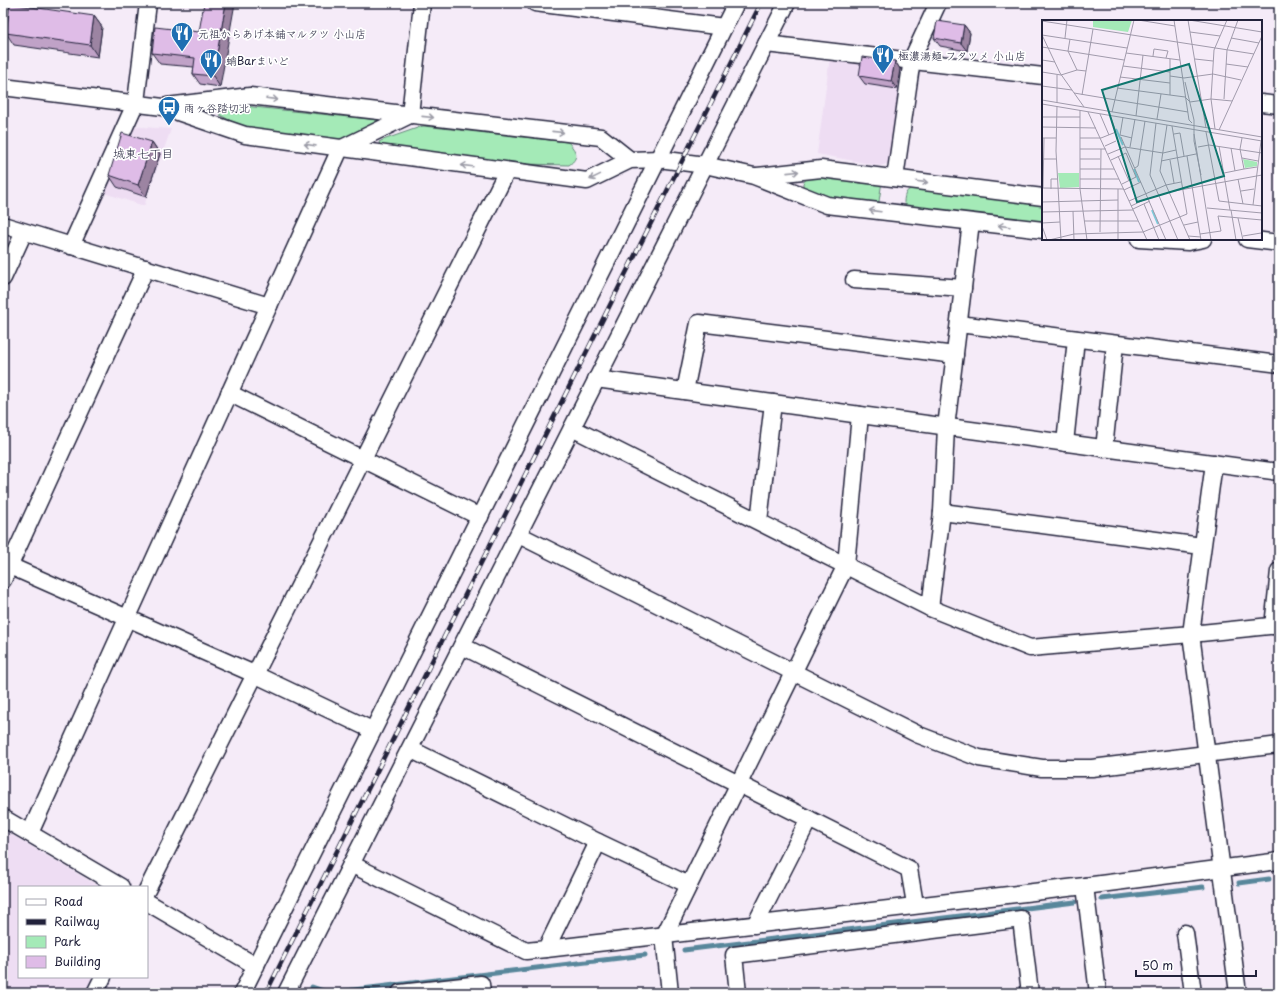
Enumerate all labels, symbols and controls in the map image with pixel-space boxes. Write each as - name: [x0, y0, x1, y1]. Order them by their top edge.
- restaurant icon: 元祖からあげ本舗マルタツ 小山店: [169, 20, 195, 53]
- inset map: [1042, 20, 1262, 240]
- place label: 元祖からあげ本舗マルタツ 小山店: [198, 25, 366, 42]
- restaurant icon: 極濃湯麺 フタツメ 小山店: [870, 42, 896, 75]
- restaurant icon: 蛸Barまいど: [198, 47, 224, 80]
- place label: 極濃湯麺 フタツメ 小山店: [898, 47, 1026, 64]
- place label: 蛸Barまいど: [226, 52, 289, 69]
- bus stop icon: 雨ヶ谷踏切北: [156, 94, 182, 127]
- one-way arrow: [265, 95, 278, 103]
- place label: 雨ヶ谷踏切北: [184, 99, 250, 116]
- one-way arrow: [422, 113, 435, 121]
- one-way arrow: [551, 128, 564, 136]
- one-way arrow: [304, 141, 317, 149]
- district label: 城東七丁目: [113, 144, 173, 162]
- one-way arrow: [461, 162, 474, 170]
- one-way arrow: [786, 168, 799, 176]
- one-way arrow: [589, 174, 601, 181]
- one-way arrow: [915, 178, 928, 185]
- one-way arrow: [869, 207, 882, 214]
- one-way arrow: [998, 222, 1011, 229]
- legend: [18, 886, 148, 978]
- text: Road: [54, 892, 83, 910]
- text: Railway: [54, 912, 100, 930]
- text: Park: [54, 932, 81, 950]
- text: Building: [54, 952, 101, 970]
- scale bar: [1136, 952, 1256, 978]
- text: 50 m: [1142, 956, 1173, 974]

